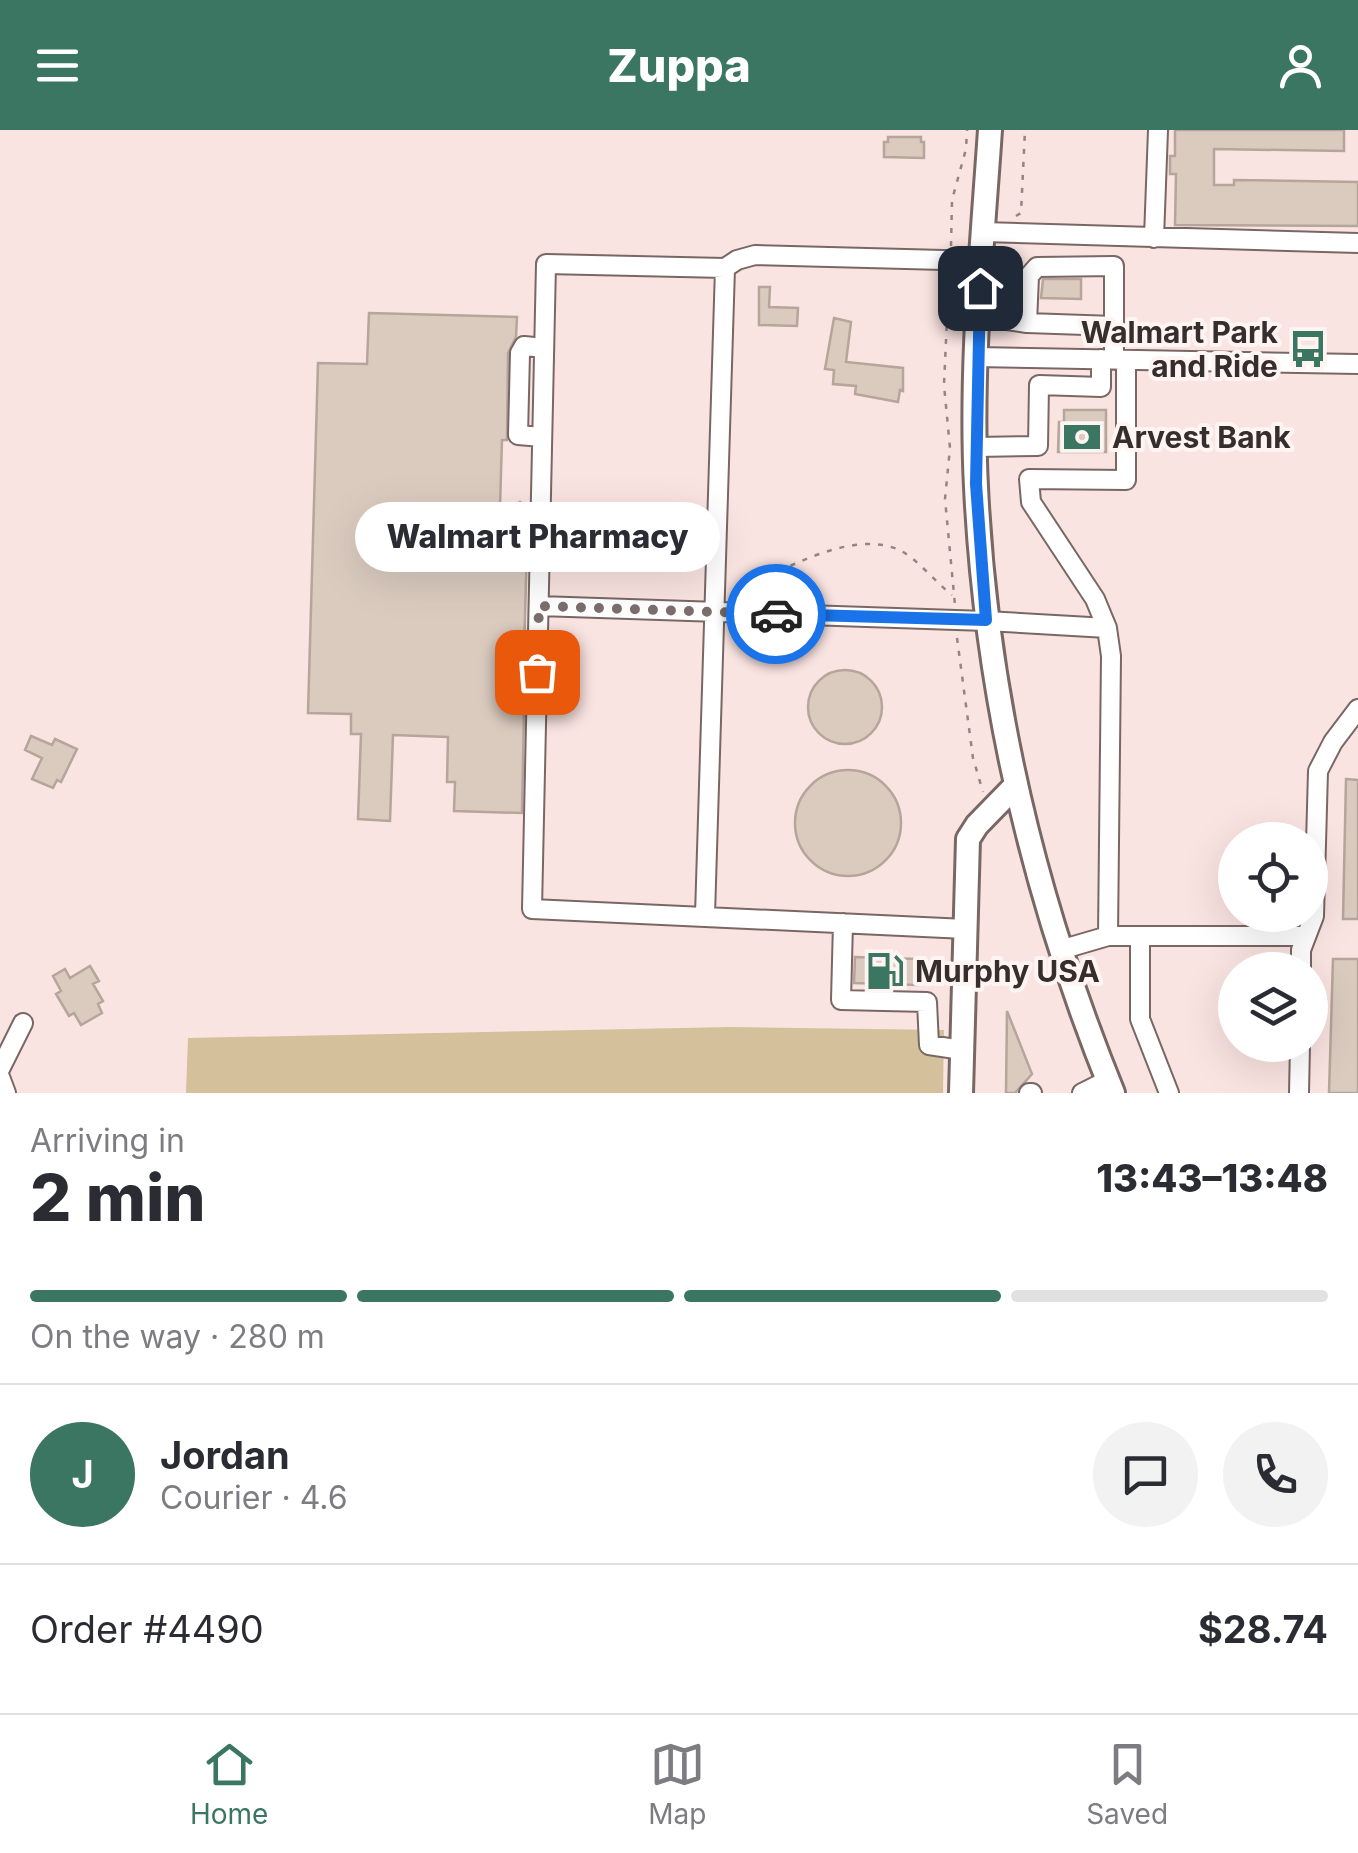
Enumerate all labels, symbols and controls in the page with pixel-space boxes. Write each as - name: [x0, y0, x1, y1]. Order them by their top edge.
- icon: menu: [30, 38, 85, 93]
- text: Zuppa: [607, 38, 751, 93]
- icon: person: [1273, 38, 1328, 93]
- pin: [938, 246, 1023, 331]
- icon: home: [953, 261, 1008, 316]
- place label: Walmart Park and Ride: [1081, 314, 1279, 384]
- bus stop icon: Walmart Park and Ride: [1287, 328, 1329, 370]
- bank icon: Arvest Bank: [1061, 416, 1103, 458]
- place label: Arvest Bank: [1112, 419, 1291, 455]
- callout: Walmart Pharmacy: [354, 502, 720, 572]
- text: Walmart Pharmacy: [386, 517, 689, 556]
- courier: [726, 564, 826, 664]
- icon: car: [749, 587, 804, 642]
- pin: [495, 630, 580, 715]
- icon: bag: [510, 645, 565, 700]
- map controls: [1218, 822, 1328, 1062]
- button: locate: [1218, 822, 1328, 932]
- fuel station icon: Murphy USA: [864, 950, 906, 992]
- button: layers: [1218, 952, 1328, 1062]
- place label: Murphy USA: [915, 953, 1100, 989]
- text: Arriving in: [30, 1121, 185, 1160]
- text: 13:43–13:48: [1096, 1155, 1328, 1201]
- text: 2 min: [30, 1158, 206, 1237]
- text: On the way · 280 m: [30, 1317, 325, 1356]
- button: chat: [1093, 1422, 1198, 1527]
- button: phone: [1223, 1422, 1328, 1527]
- text: Jordan: [160, 1432, 290, 1478]
- text: J: [71, 1451, 94, 1497]
- text: Courier · 4.6: [160, 1478, 348, 1517]
- text: Order #4490: [30, 1606, 264, 1652]
- text: $28.74: [1198, 1606, 1328, 1652]
- tab: Home: [190, 1737, 268, 1831]
- tab: Map: [648, 1737, 706, 1831]
- tab: Saved: [1086, 1737, 1168, 1831]

